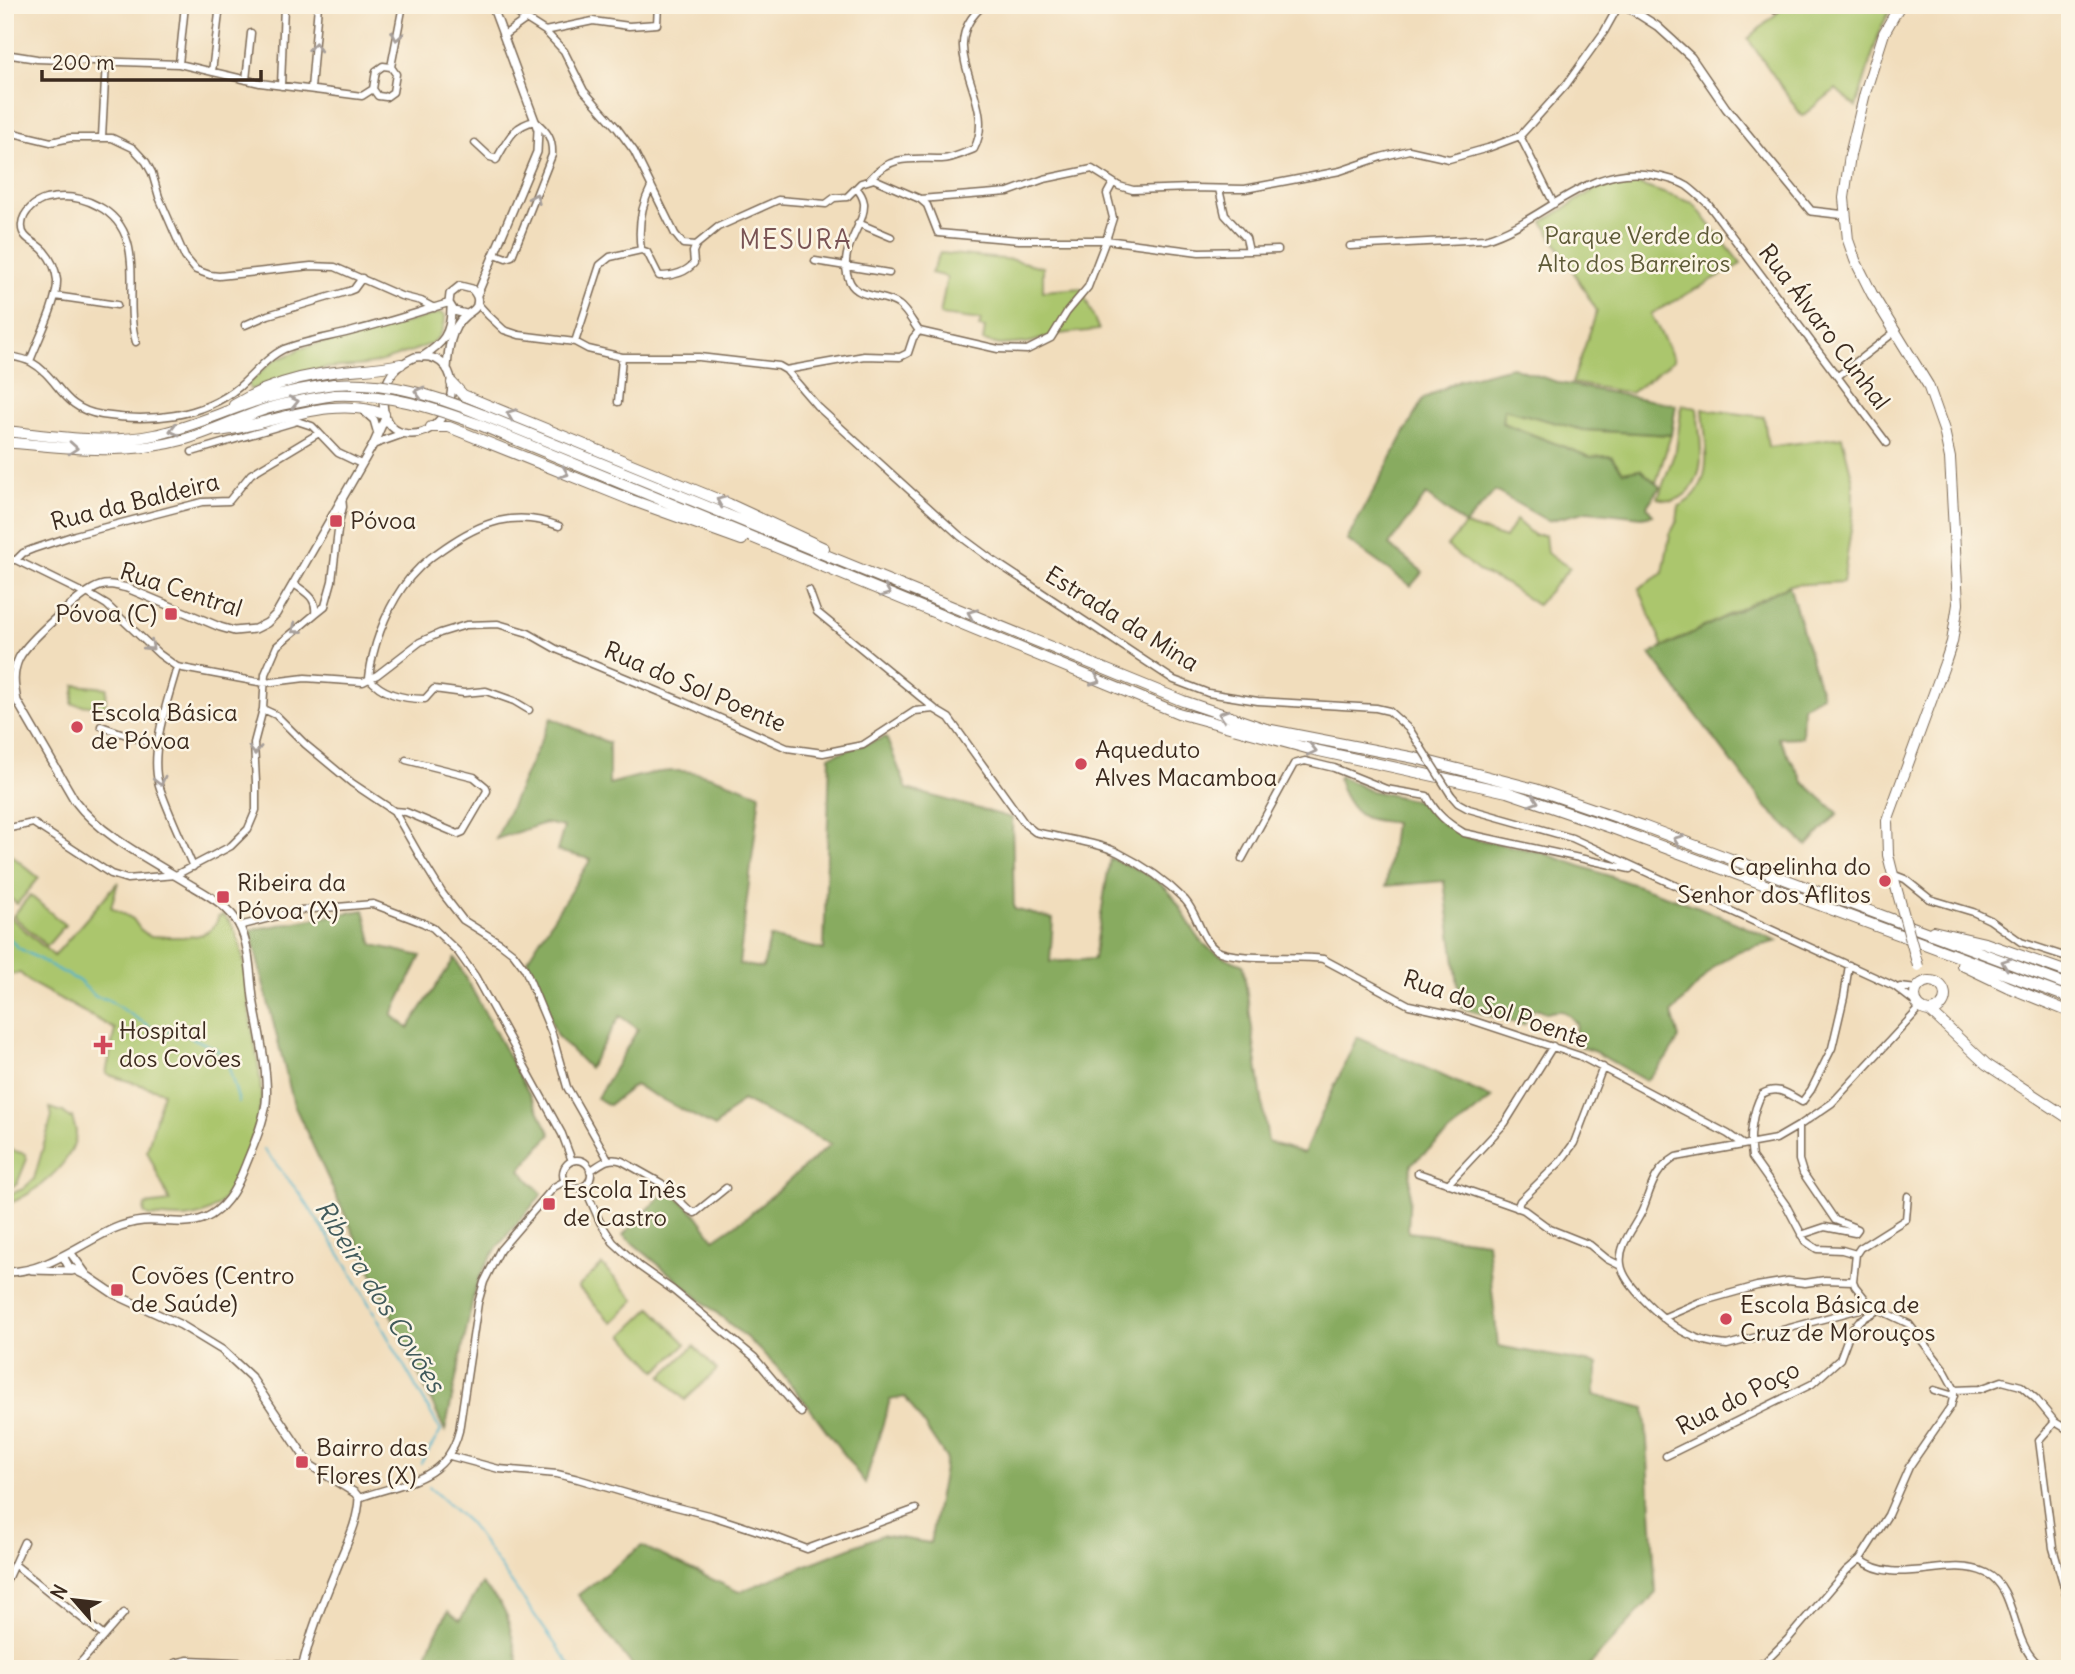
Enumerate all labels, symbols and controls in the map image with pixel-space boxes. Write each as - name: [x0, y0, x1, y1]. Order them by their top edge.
- one-way arrow: [390, 30, 405, 42]
- scale bar: [42, 38, 261, 82]
- one-way arrow: [307, 42, 322, 53]
- text: 200 m: [52, 49, 115, 76]
- one-way arrow: [526, 193, 540, 205]
- park label: Parque Verde do Alto dos Barreiros: [1538, 220, 1730, 278]
- district label: MESURA: [739, 223, 853, 256]
- street label: Rua Álvaro Cunhal: [1753, 238, 1897, 415]
- one-way arrow: [413, 386, 425, 400]
- one-way arrow: [287, 396, 299, 410]
- one-way arrow: [505, 409, 517, 423]
- one-way arrow: [168, 422, 180, 436]
- one-way arrow: [68, 441, 79, 456]
- one-way arrow: [558, 464, 570, 478]
- street label: Rua da Baldeira: [48, 466, 222, 536]
- one-way arrow: [716, 495, 728, 509]
- place label: Póvoa: [350, 505, 416, 535]
- marker: Póvoa: [328, 513, 344, 529]
- street label: Rua Central: [116, 555, 246, 623]
- street label: Estrada da Mina: [1040, 559, 1205, 677]
- one-way arrow: [879, 584, 891, 598]
- place label: Póvoa (C): [55, 598, 157, 628]
- marker: Póvoa (C): [163, 606, 179, 622]
- one-way arrow: [967, 608, 979, 622]
- one-way arrow: [292, 621, 304, 634]
- street label: Rua do Sol Poente: [600, 634, 791, 738]
- one-way arrow: [142, 638, 155, 650]
- one-way arrow: [1089, 671, 1101, 685]
- place label: Escola Básica de Póvoa: [91, 697, 238, 755]
- one-way arrow: [1218, 708, 1230, 723]
- marker: Escola Básica de Póvoa: [69, 719, 85, 735]
- place label: Aqueduto Alves Macamboa: [1095, 734, 1277, 792]
- one-way arrow: [1306, 741, 1318, 756]
- one-way arrow: [247, 745, 263, 756]
- marker: Aqueduto Alves Macamboa: [1073, 756, 1089, 772]
- one-way arrow: [151, 775, 166, 787]
- one-way arrow: [1527, 792, 1539, 807]
- one-way arrow: [1672, 834, 1684, 848]
- place label: Capelinha do Senhor dos Aflitos: [1677, 851, 1871, 909]
- place label: Ribeira da Póvoa (X): [237, 867, 346, 925]
- marker: Capelinha do Senhor dos Aflitos: [1877, 873, 1893, 889]
- marker: Ribeira da Póvoa (X): [215, 889, 231, 905]
- one-way arrow: [2000, 957, 2012, 971]
- street label: Rua do Sol Poente: [1399, 962, 1593, 1054]
- place label: Hospital dos Covões: [119, 1015, 241, 1073]
- marker: Hospital dos Covões: [93, 1035, 113, 1055]
- place label: Escola Inês de Castro: [563, 1174, 686, 1232]
- water label: Ribeira dos Covões: [308, 1194, 454, 1400]
- marker: Escola Inês de Castro: [541, 1196, 557, 1212]
- place label: Covões (Centro de Saúde): [131, 1260, 294, 1318]
- marker: Covões (Centro de Saúde): [109, 1282, 125, 1298]
- place label: Escola Básica de Cruz de Morouços: [1740, 1289, 1935, 1347]
- marker: Escola Básica de Cruz de Morouços: [1718, 1311, 1734, 1327]
- street label: Rua do Poço: [1671, 1353, 1804, 1441]
- place label: Bairro das Flores (X): [316, 1432, 428, 1490]
- marker: Bairro das Flores (X): [294, 1454, 310, 1470]
- north arrow: [38, 1566, 108, 1636]
- text: N: [45, 1581, 73, 1603]

